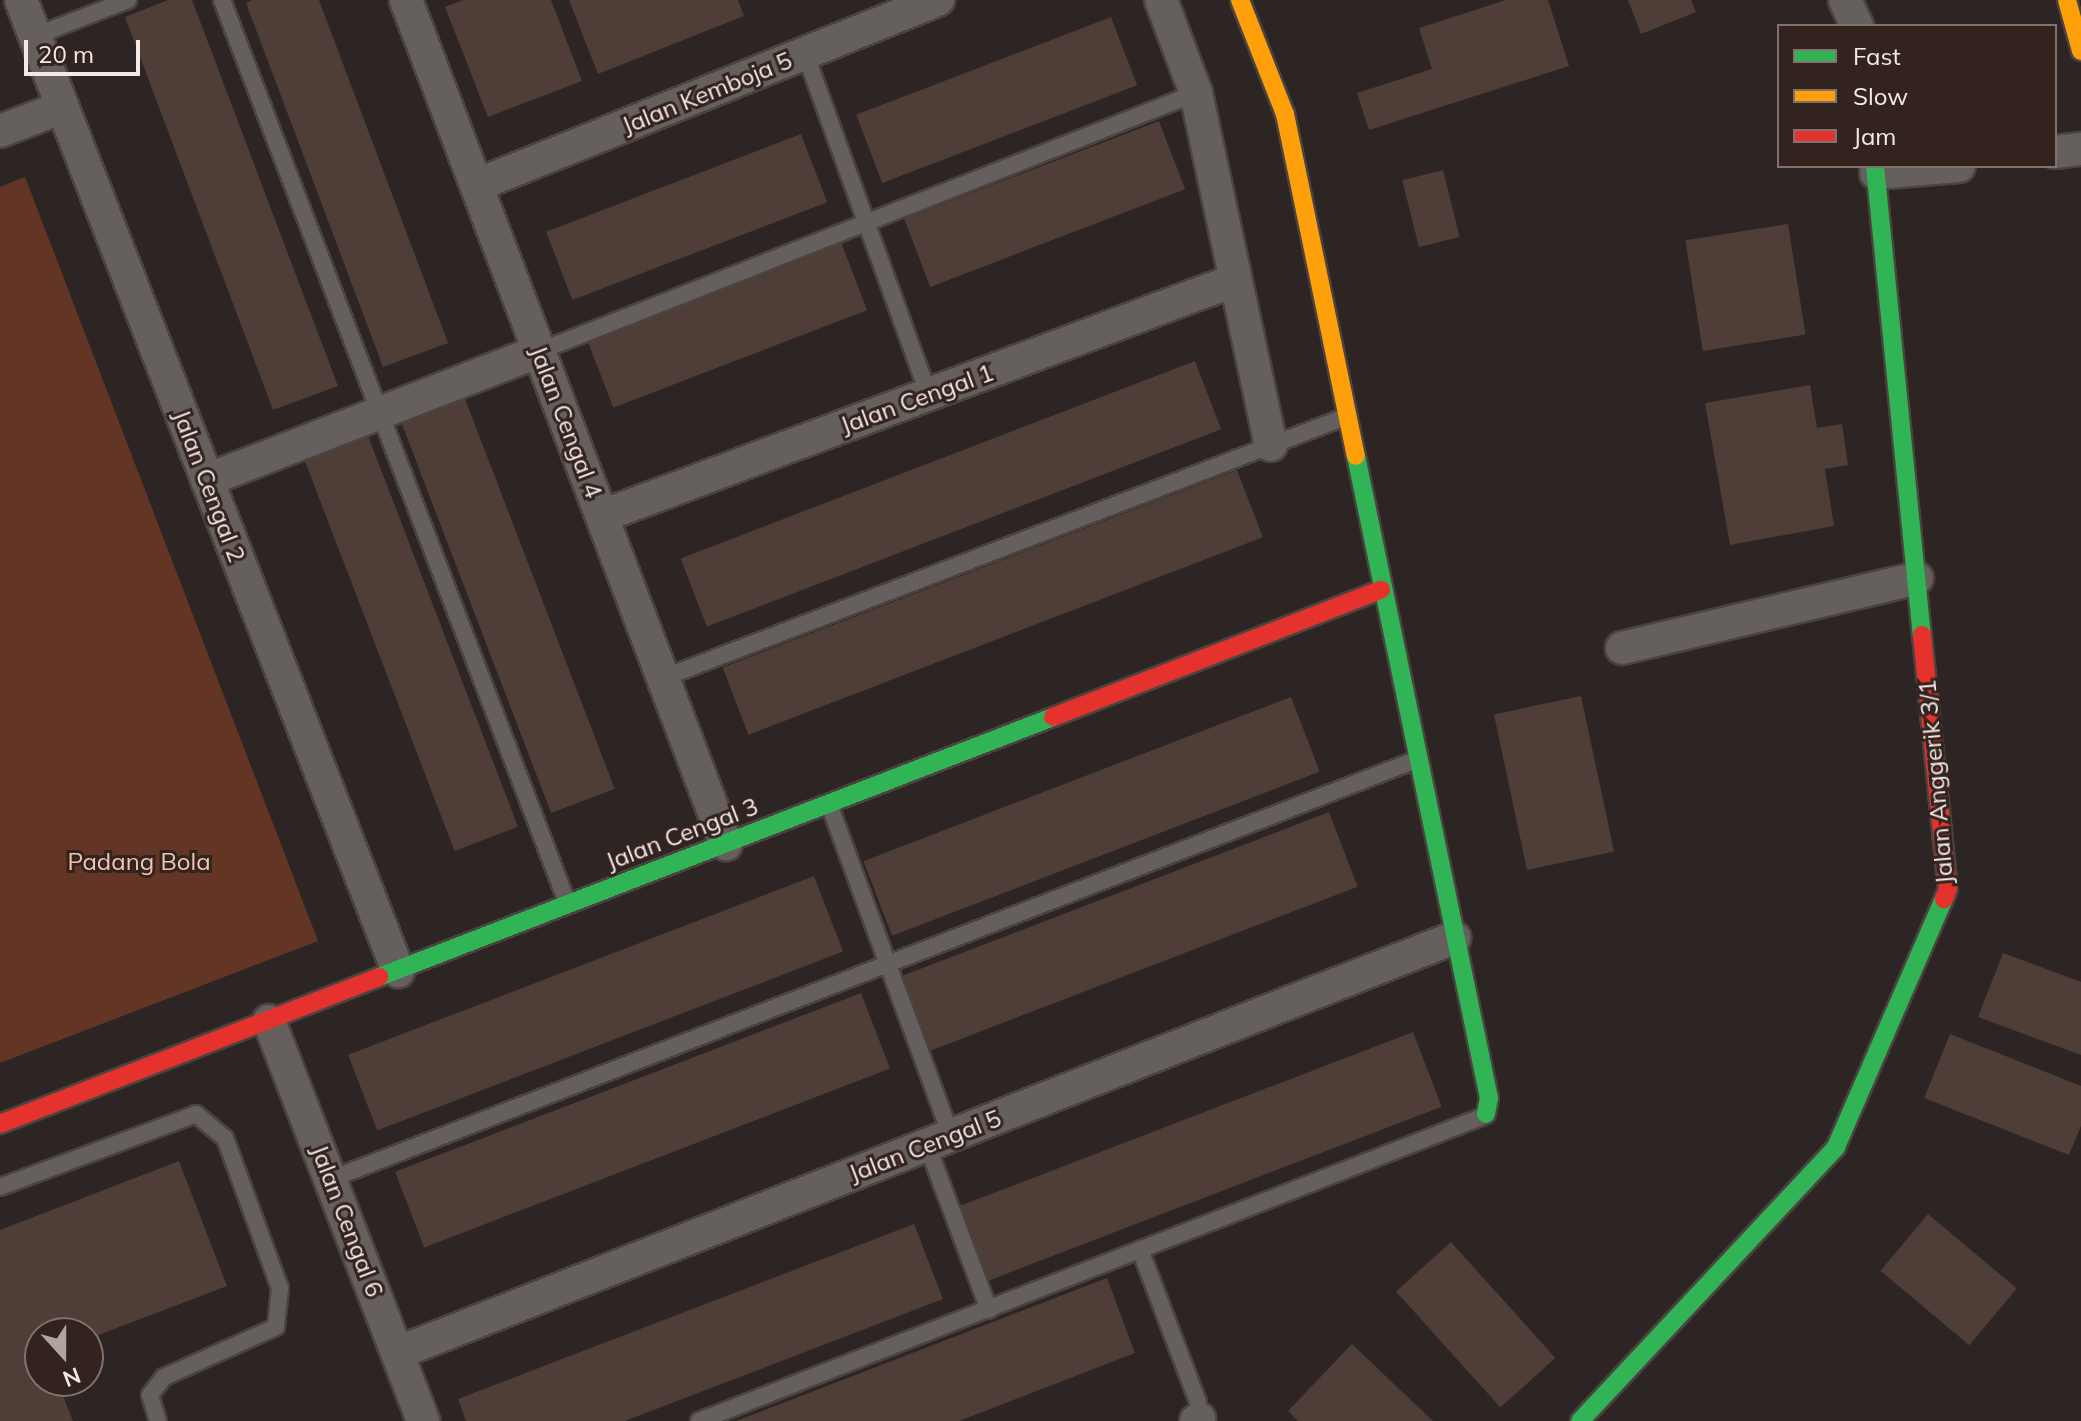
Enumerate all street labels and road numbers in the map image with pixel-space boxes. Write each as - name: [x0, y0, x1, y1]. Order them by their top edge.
- street label: Jalan Kemboja 5: [618, 46, 796, 140]
- street label: Jalan Cengal 4: [524, 342, 608, 502]
- street label: Jalan Cengal 1: [837, 358, 997, 440]
- street label: Jalan Cengal 2: [167, 406, 251, 566]
- street label: Jalan Anggerik 3/1: [1913, 679, 1959, 885]
- street label: Jalan Cengal 3: [602, 792, 762, 876]
- street label: Jalan Cengal 5: [845, 1104, 1005, 1188]
- street label: Jalan Cengal 6: [305, 1141, 389, 1301]

